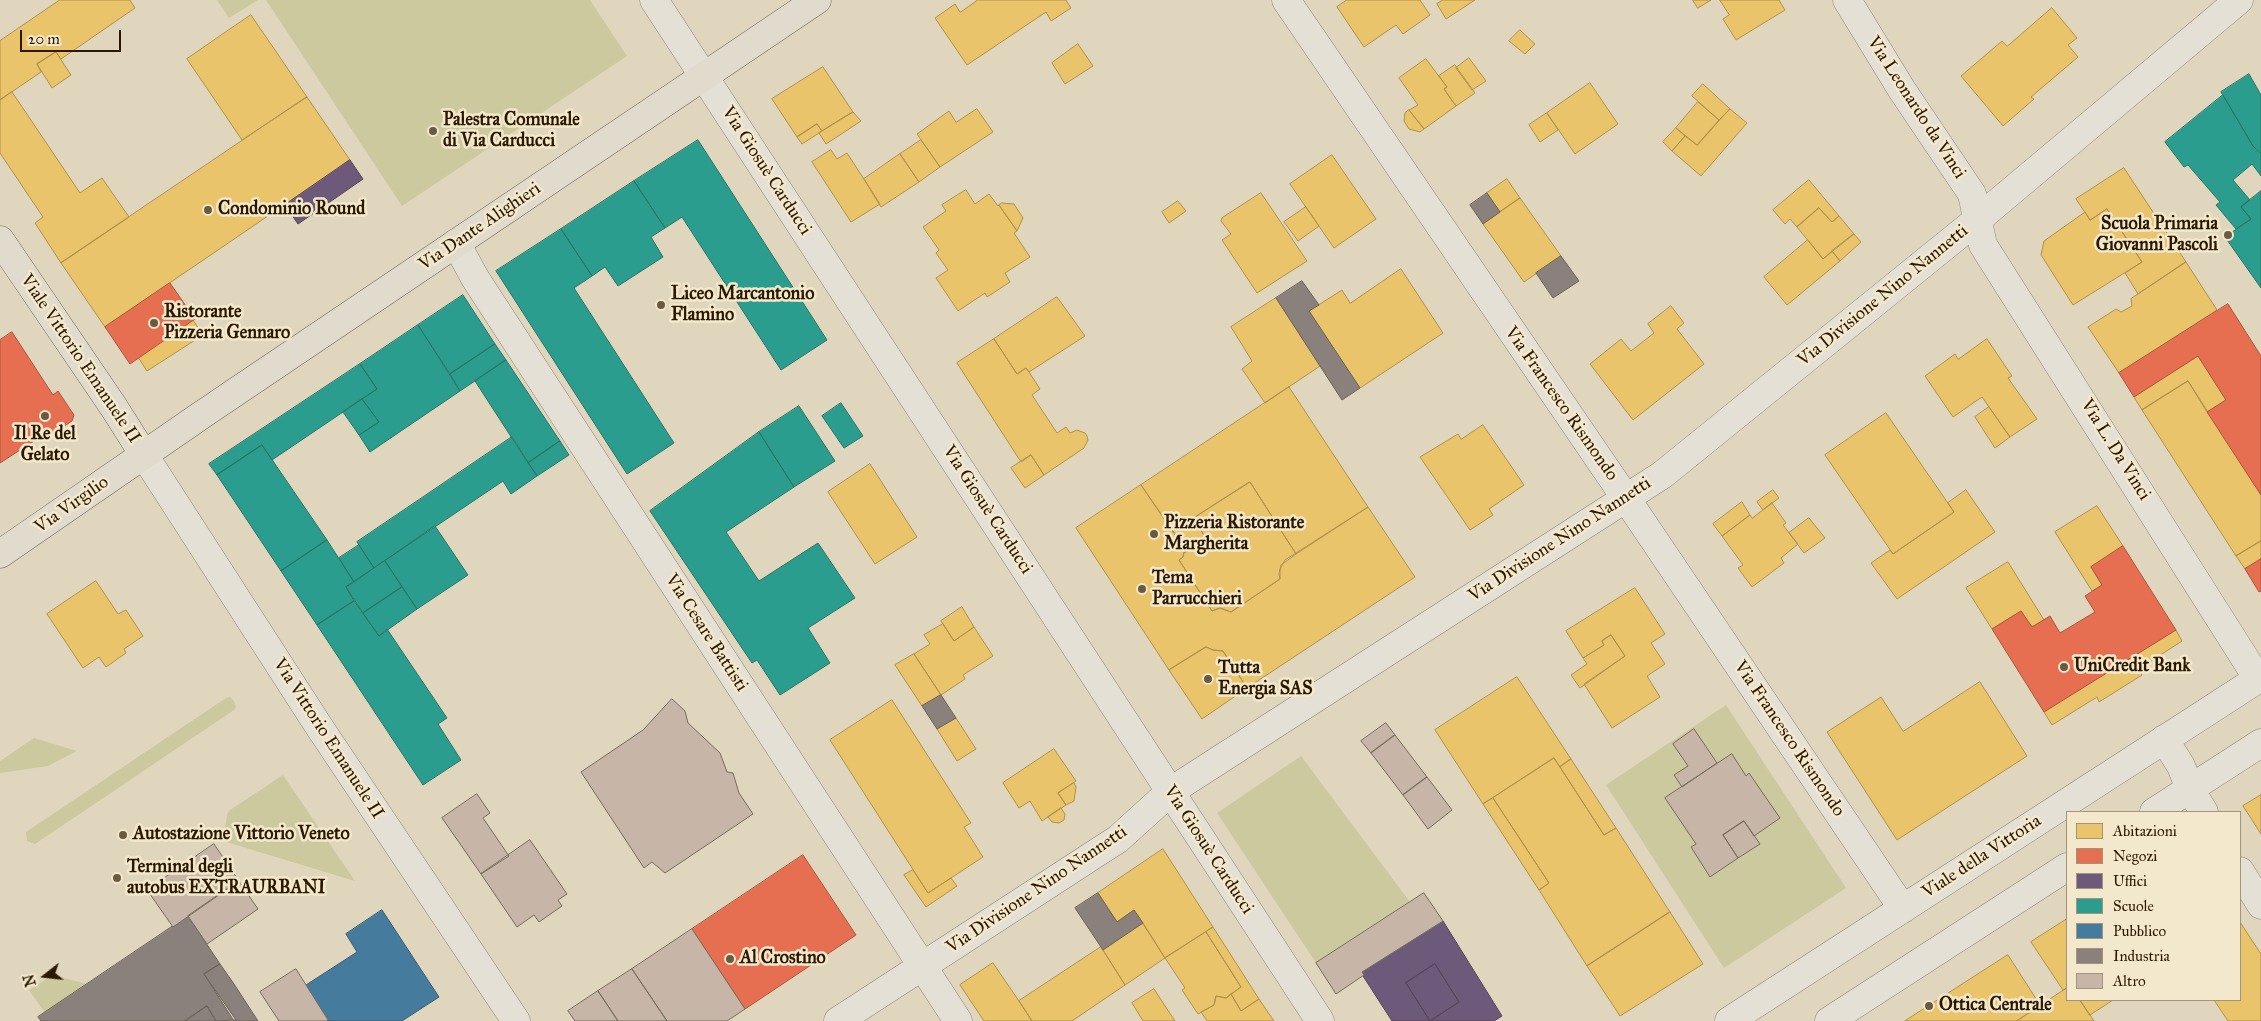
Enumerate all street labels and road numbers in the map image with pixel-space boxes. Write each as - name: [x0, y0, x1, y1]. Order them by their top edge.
- street label: Via Leonardo da Vinci: [1862, 33, 1970, 183]
- street label: Via Giosuè Carducci: [716, 103, 816, 239]
- street label: Via Dante Alighieri: [415, 178, 545, 276]
- street label: Via Divisione Nino Nannetti: [1793, 220, 1973, 372]
- street label: Viale Vittorio Emanuele II: [15, 270, 145, 448]
- street label: Via Francesco Rismondo: [1500, 323, 1622, 485]
- street label: Via L. Da Vinci: [2075, 395, 2155, 505]
- street label: Via Giosuè Carducci: [937, 442, 1037, 578]
- street label: Via Virgilio: [31, 472, 113, 538]
- street label: Via Divisione Nino Nannetti: [1465, 473, 1655, 607]
- street label: Via Cesare Battisti: [660, 570, 752, 696]
- street label: Via Vittorio Emanuele II: [268, 655, 388, 823]
- street label: Via Francesco Rismondo: [1729, 657, 1849, 821]
- street label: Via Giosuè Carducci: [1158, 782, 1258, 918]
- street label: Viale della Vittoria: [1918, 810, 2046, 904]
- street label: Via Divisione Nino Nannetti: [943, 821, 1131, 959]

